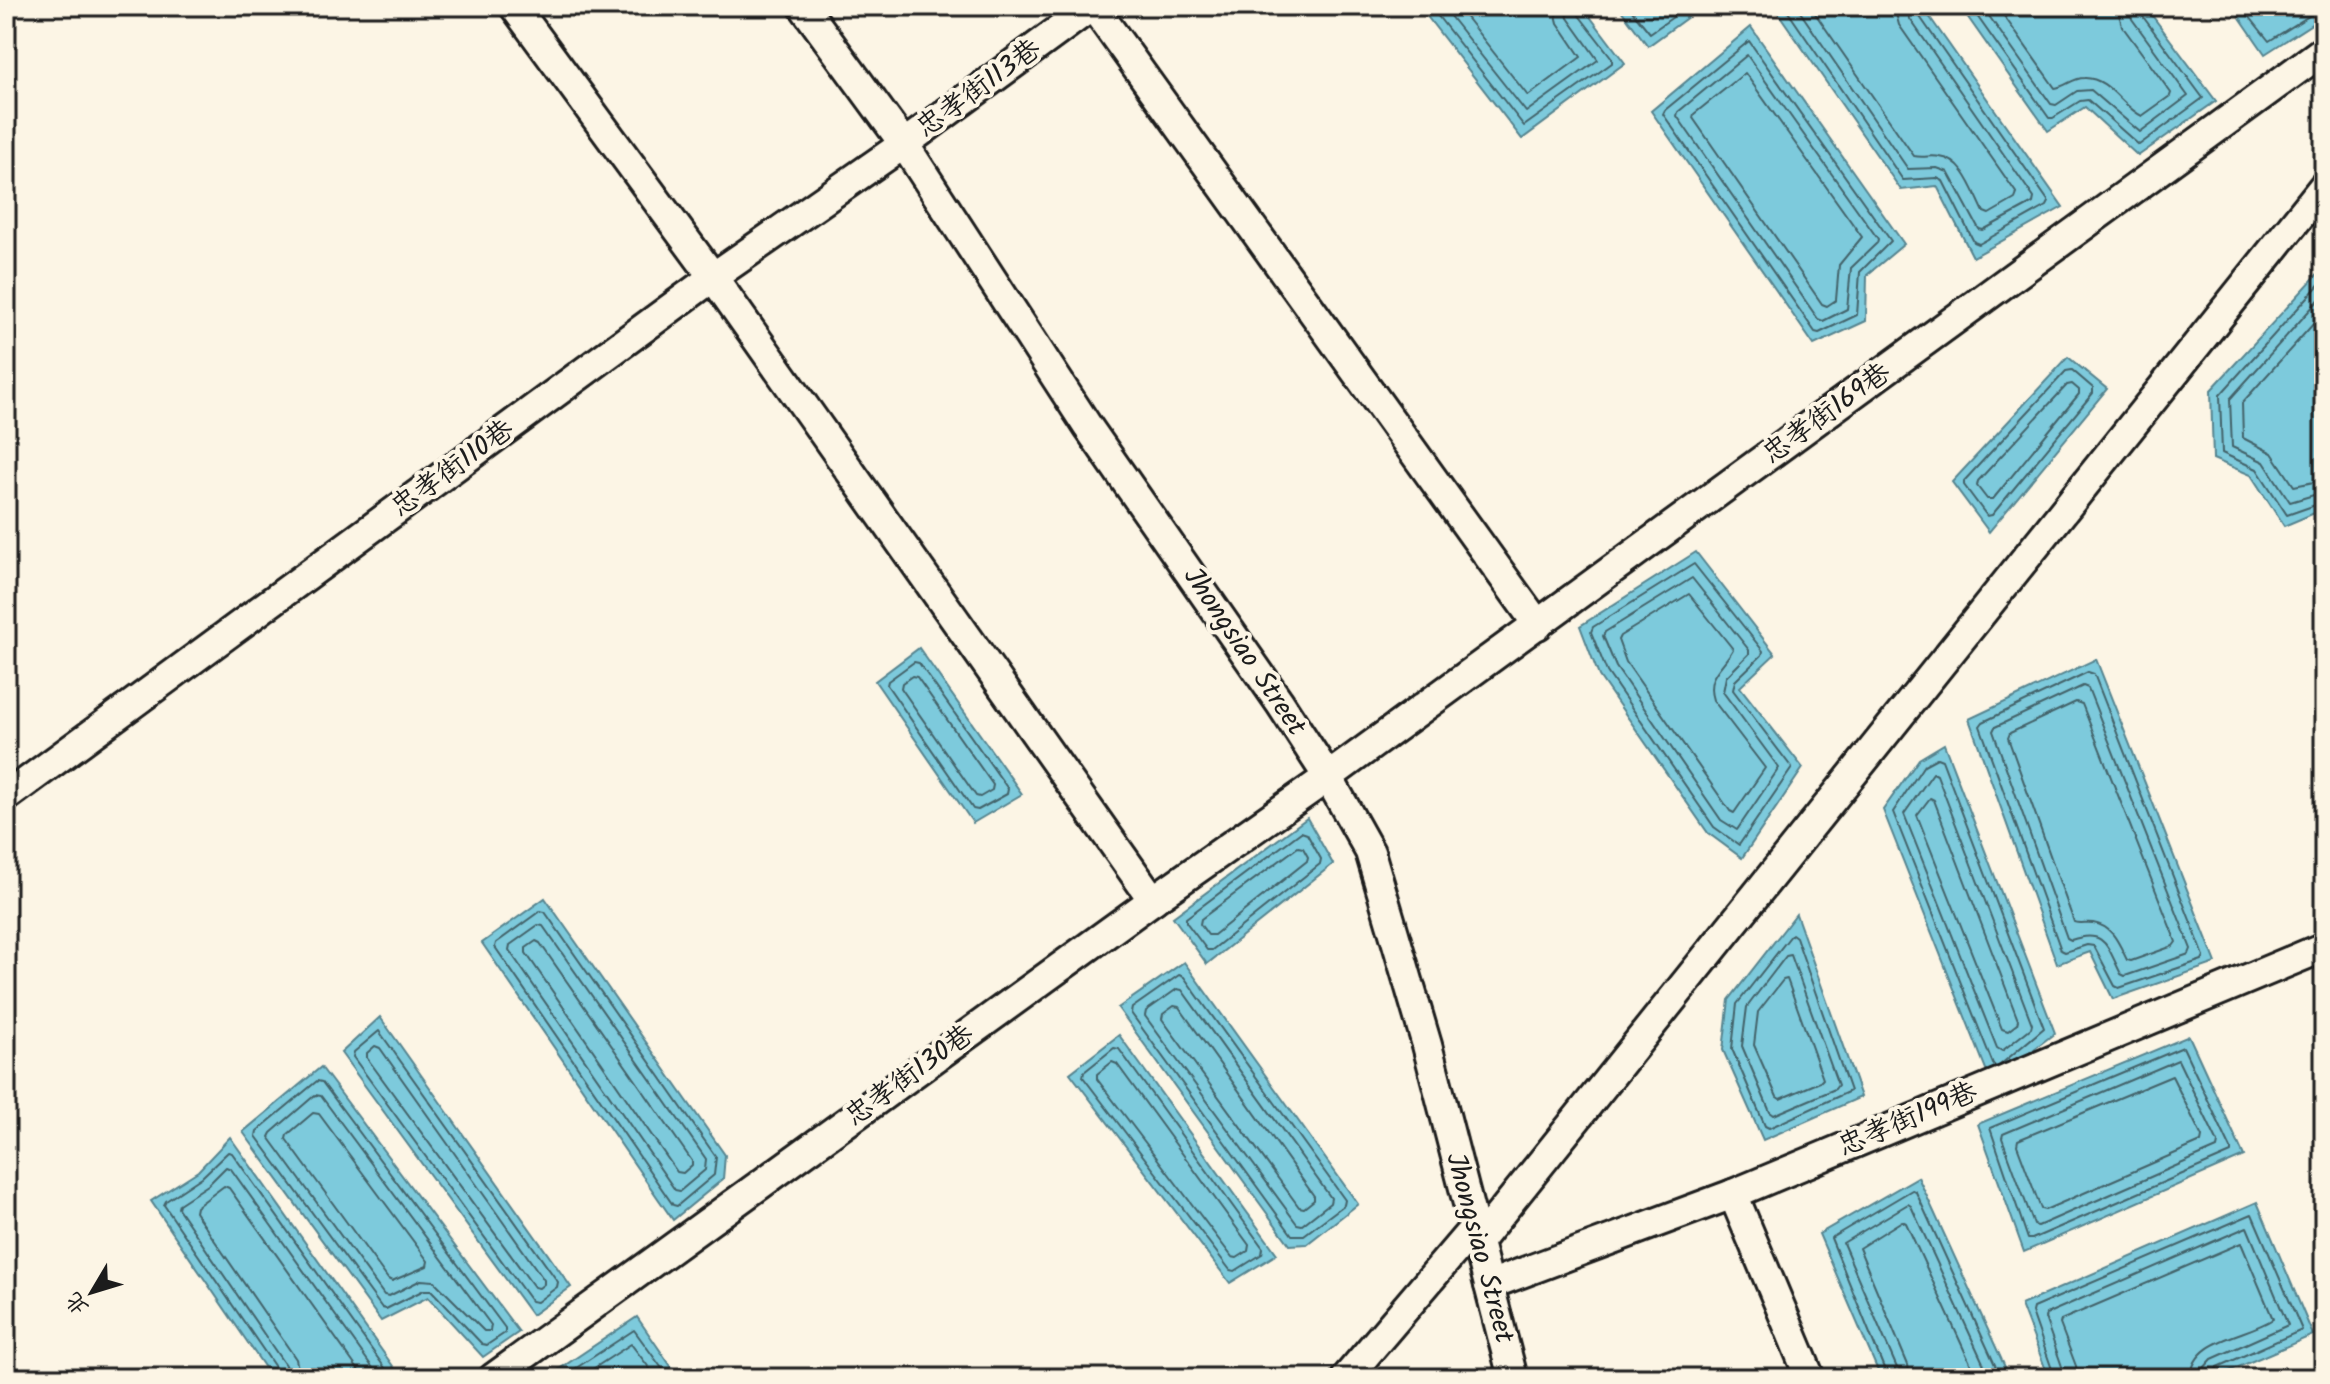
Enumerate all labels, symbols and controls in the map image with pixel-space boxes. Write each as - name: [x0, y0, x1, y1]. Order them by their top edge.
- street label: 忠孝街113巷: [907, 27, 1052, 150]
- street label: 忠孝街169巷: [1753, 351, 1902, 476]
- street label: 忠孝街110巷: [382, 408, 525, 529]
- street label: Jhongsiao Street: [1171, 558, 1318, 747]
- street label: 忠孝街130巷: [836, 1013, 985, 1139]
- street label: 忠孝街199巷: [1831, 1070, 1986, 1170]
- street label: Jhongsiao Street: [1432, 1148, 1526, 1349]
- north arrow: [52, 1252, 132, 1332]
- text: 北: [58, 1283, 99, 1322]

